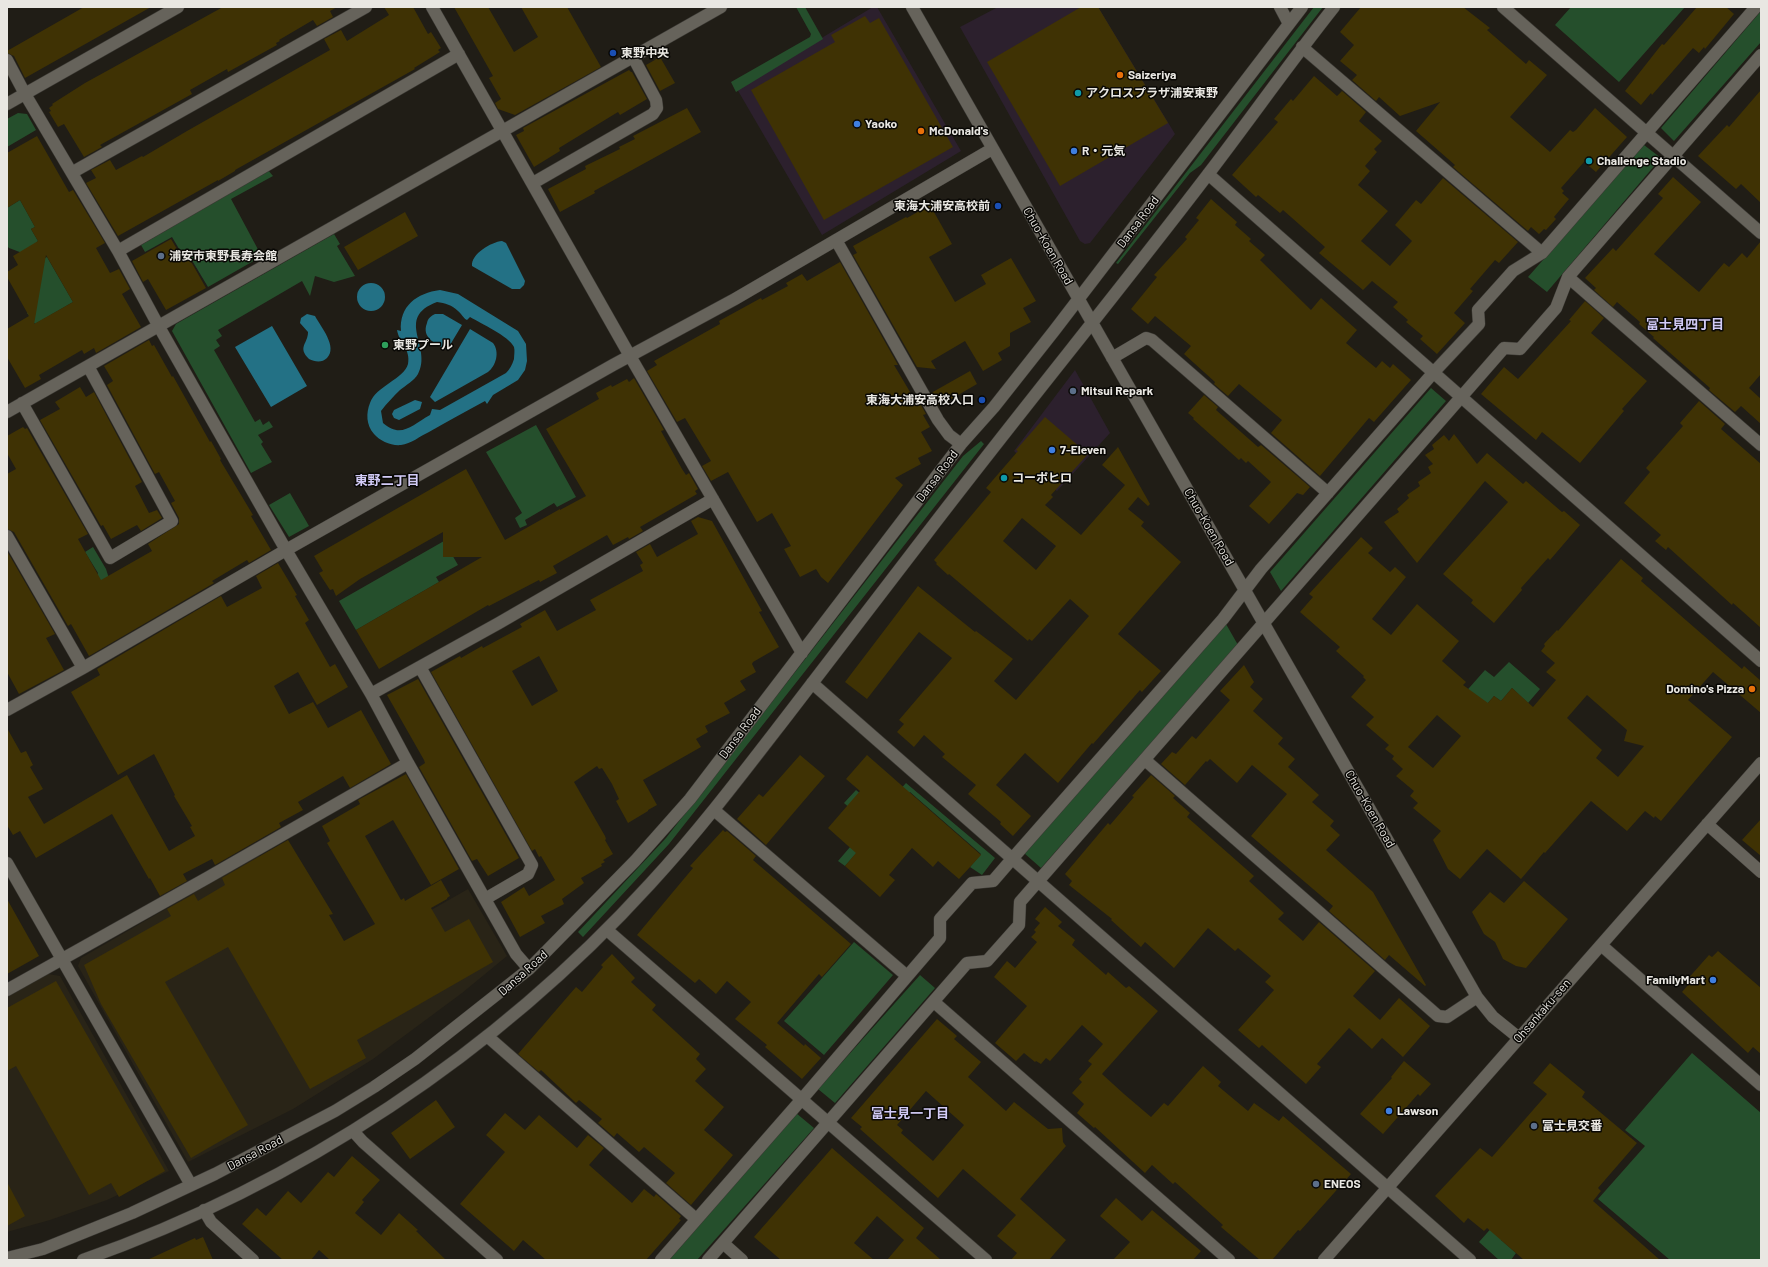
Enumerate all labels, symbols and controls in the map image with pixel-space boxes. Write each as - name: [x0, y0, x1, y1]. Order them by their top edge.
- place label: 東野中央: [621, 46, 669, 60]
- marker: 東野中央: [608, 48, 618, 58]
- place label: Saizeriya: [1128, 68, 1176, 82]
- marker: Saizeriya: [1115, 70, 1125, 80]
- place label: アクロスプラザ浦安東野: [1086, 86, 1218, 100]
- marker: アクロスプラザ浦安東野: [1073, 88, 1083, 98]
- place label: Yaoko: [865, 117, 897, 131]
- marker: Yaoko: [852, 119, 862, 129]
- place label: McDonald's: [929, 124, 989, 138]
- marker: McDonald's: [916, 126, 926, 136]
- place label: R・元気: [1082, 144, 1125, 158]
- marker: R・元気: [1069, 146, 1079, 156]
- place label: Challenge Stadio: [1597, 154, 1686, 168]
- marker: Challenge Stadio: [1584, 156, 1594, 166]
- street label: Dansa Road: [1114, 193, 1162, 251]
- place label: 東海大浦安高校前: [894, 199, 990, 213]
- marker: 東海大浦安高校前: [993, 201, 1003, 211]
- street label: Chuo-Koen Road: [1020, 205, 1076, 287]
- place label: 浦安市東野長寿会館: [169, 249, 277, 263]
- marker: 浦安市東野長寿会館: [156, 251, 166, 261]
- district label: 富士見四丁目: [1646, 317, 1724, 333]
- place label: 東野プール: [393, 338, 453, 352]
- marker: 東野プール: [380, 340, 390, 350]
- place label: Mitsui Repark: [1081, 384, 1153, 398]
- marker: Mitsui Repark: [1068, 386, 1078, 396]
- place label: 東海大浦安高校入口: [866, 393, 974, 407]
- marker: 東海大浦安高校入口: [977, 395, 987, 405]
- place label: 7-Eleven: [1060, 443, 1106, 457]
- marker: 7-Eleven: [1047, 445, 1057, 455]
- street label: Dansa Road: [913, 447, 961, 505]
- place label: コーポヒロ: [1012, 471, 1072, 485]
- district label: 東野二丁目: [355, 473, 419, 489]
- marker: コーポヒロ: [999, 473, 1009, 483]
- street label: Chuo-Koen Road: [1181, 486, 1237, 568]
- place label: Domino's Pizza: [1666, 682, 1744, 696]
- marker: Domino's Pizza: [1747, 684, 1757, 694]
- street label: Dansa Road: [716, 704, 764, 762]
- street label: Chuo-Koen Road: [1342, 768, 1398, 850]
- street label: Dansa Road: [496, 947, 550, 999]
- place label: FamilyMart: [1646, 973, 1705, 987]
- marker: FamilyMart: [1708, 975, 1718, 985]
- street label: Ohsankaku-sen: [1510, 976, 1574, 1046]
- place label: Lawson: [1397, 1104, 1438, 1118]
- district label: 富士見一丁目: [871, 1106, 949, 1122]
- marker: Lawson: [1384, 1106, 1394, 1116]
- place label: 富士見交番: [1542, 1119, 1602, 1133]
- marker: 富士見交番: [1529, 1121, 1539, 1131]
- street label: Dansa Road: [225, 1132, 285, 1174]
- place label: ENEOS: [1324, 1177, 1361, 1191]
- marker: ENEOS: [1311, 1179, 1321, 1189]

